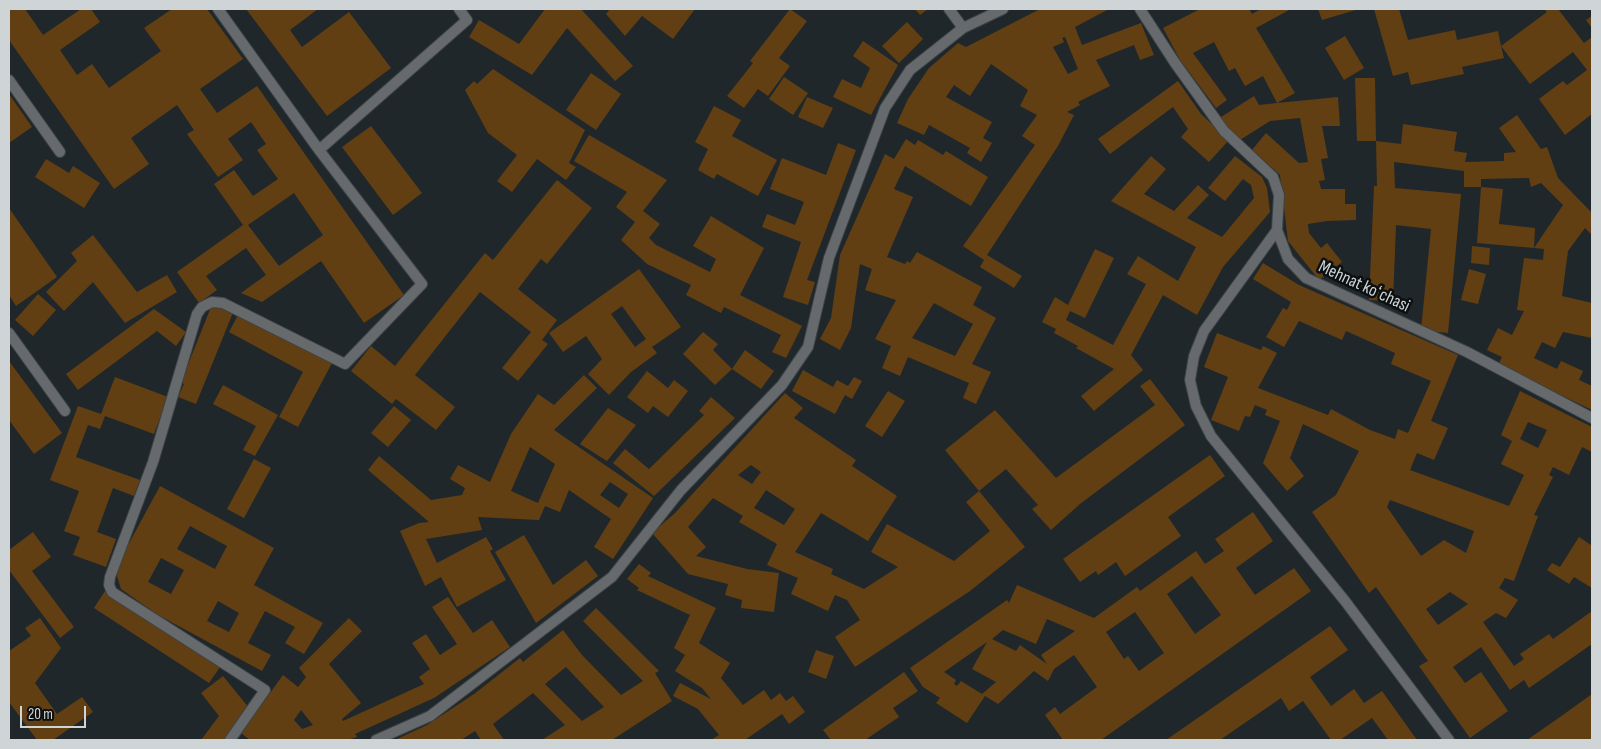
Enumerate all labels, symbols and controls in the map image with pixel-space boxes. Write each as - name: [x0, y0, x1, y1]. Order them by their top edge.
- street label: Mehnat koʻchasi: [1315, 256, 1413, 318]
- scale bar: [22, 696, 89, 728]
- text: 20 m: [28, 705, 53, 724]

